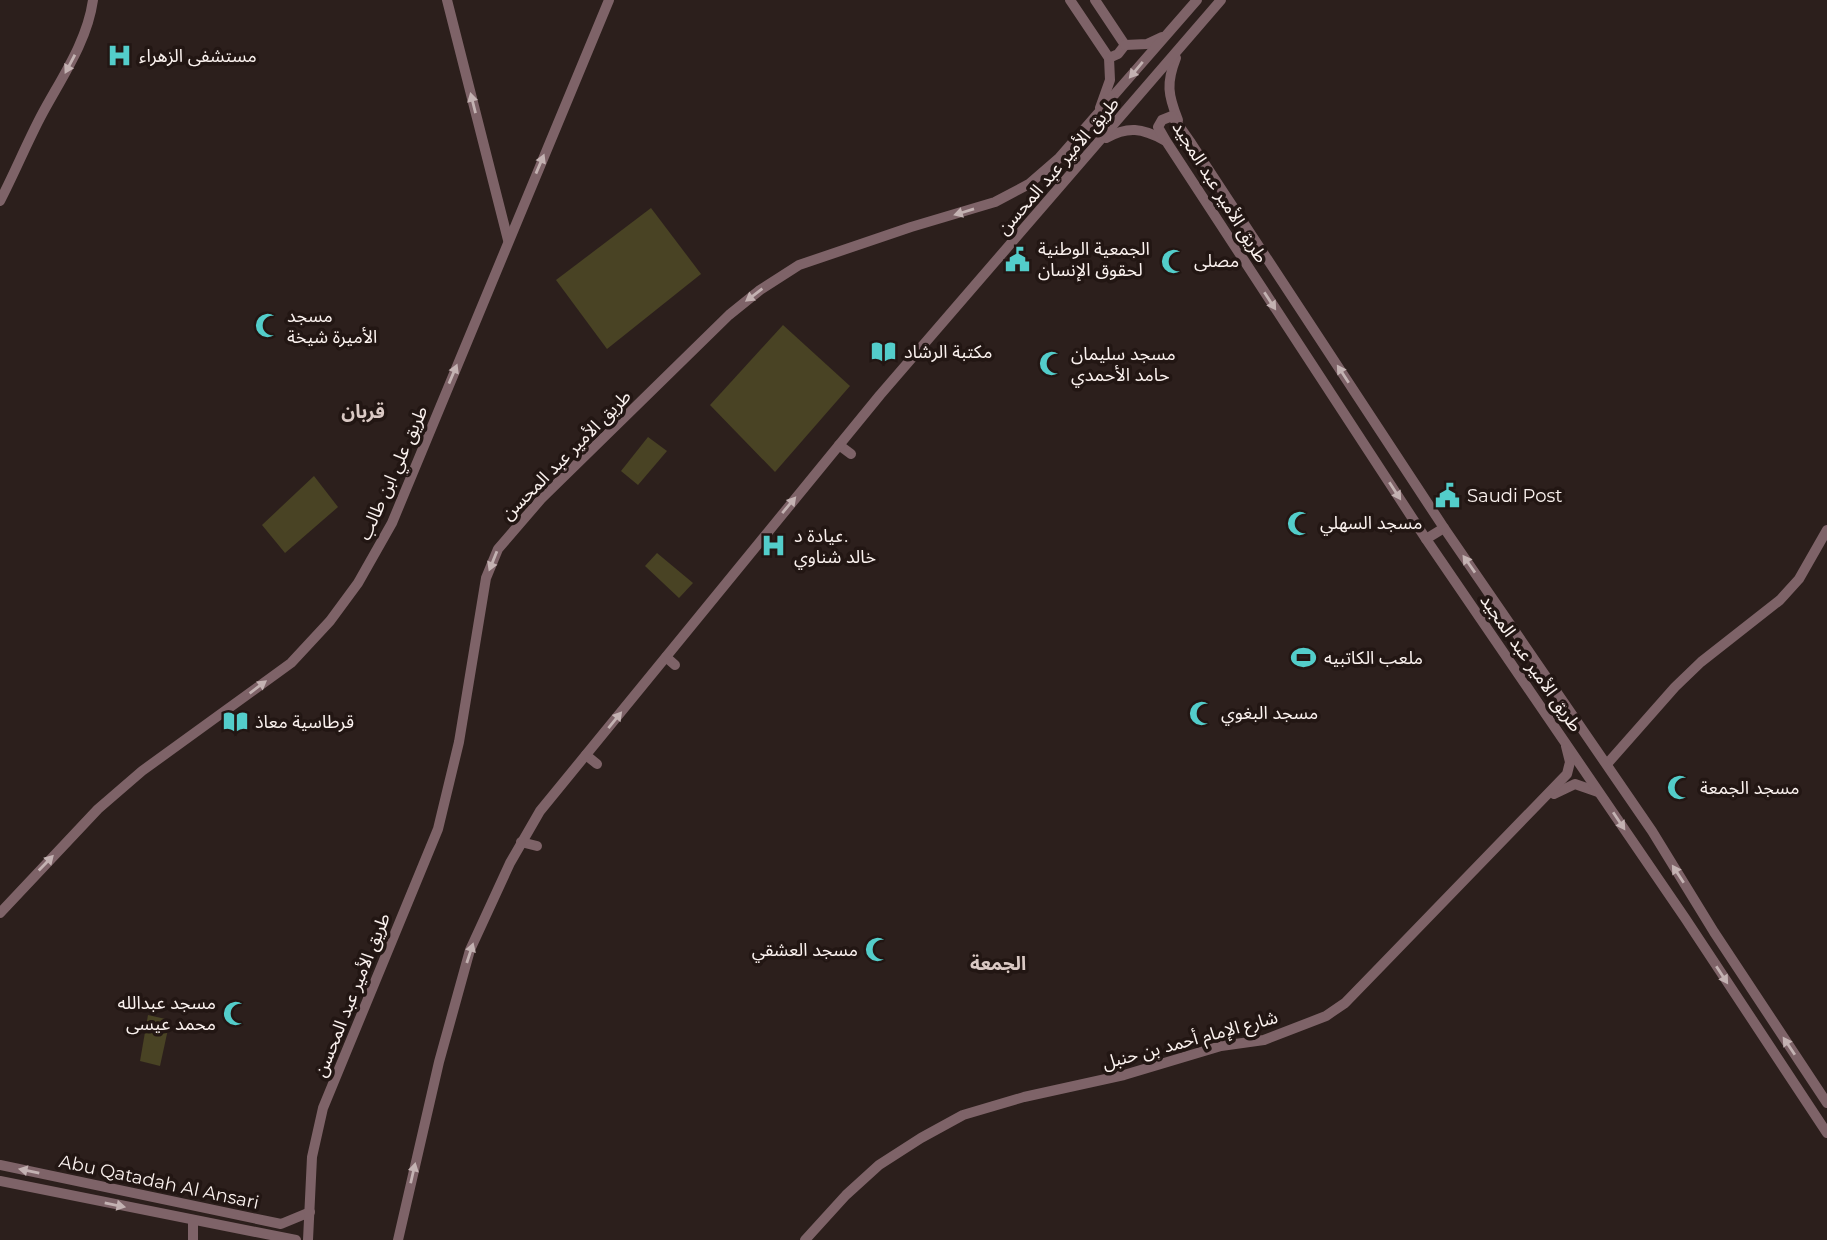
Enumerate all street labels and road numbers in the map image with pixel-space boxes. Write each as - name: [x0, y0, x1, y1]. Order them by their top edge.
- street label: طريق الأمير عبد المحسن: [992, 93, 1124, 239]
- street label: طريق الأمير عبد المجيد: [1168, 117, 1272, 267]
- street label: طريق الأمير عبد المحسن: [496, 385, 636, 525]
- street label: طريق علي ابن طالب: [354, 402, 434, 544]
- street label: طريق الأمير عبد المجيد: [1475, 590, 1587, 736]
- street label: طريق الأمير عبد المحسن: [309, 910, 395, 1080]
- street label: شارع الإمام أحمد بن حنبل: [1100, 1006, 1281, 1077]
- street label: Abu Qatadah Al Ansari: [57, 1150, 261, 1214]

